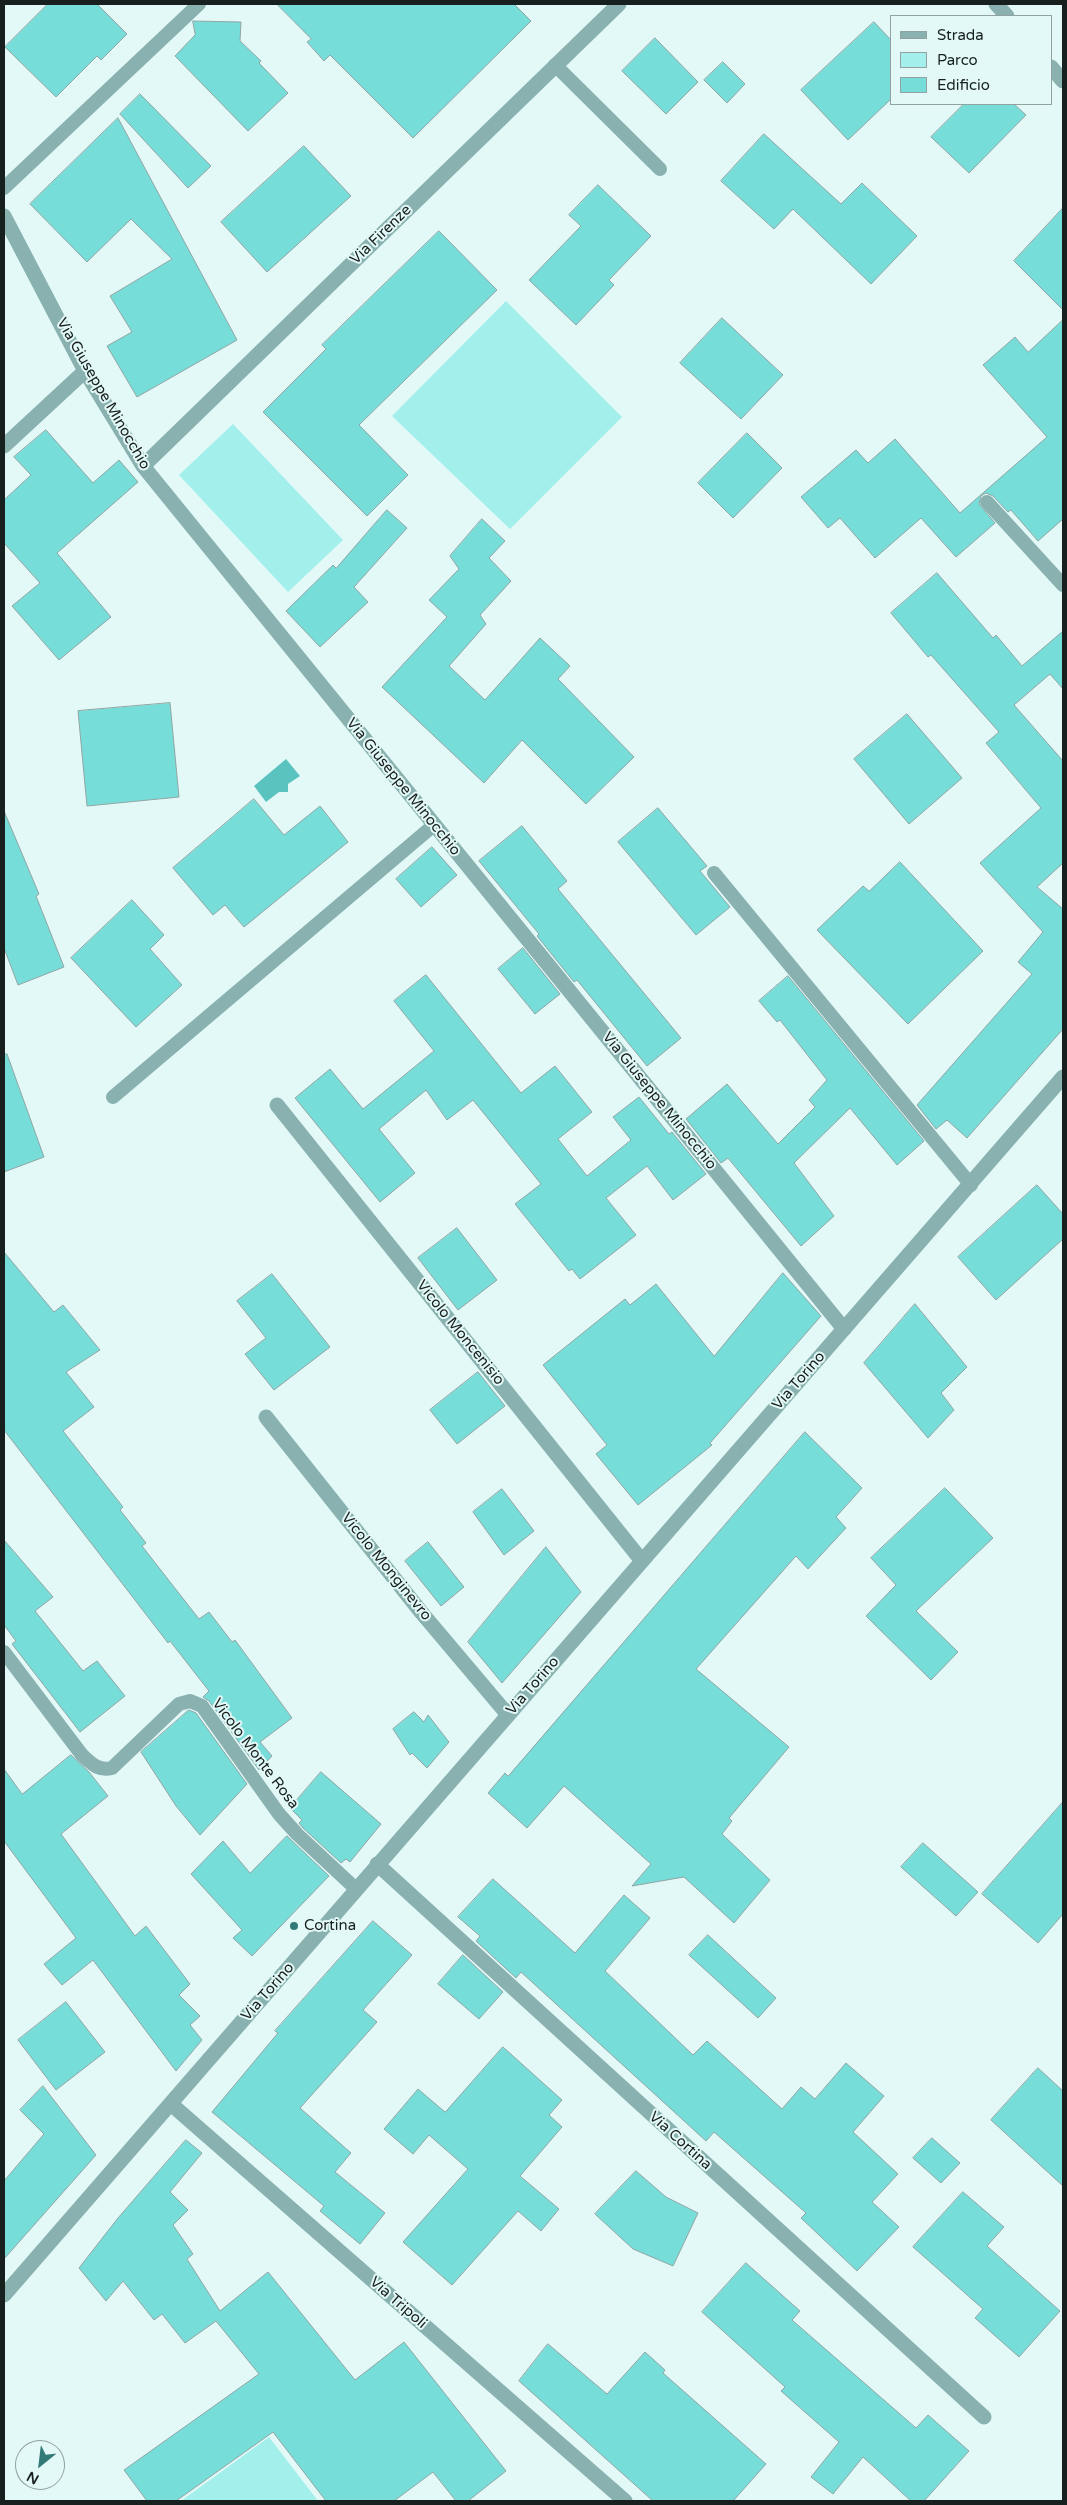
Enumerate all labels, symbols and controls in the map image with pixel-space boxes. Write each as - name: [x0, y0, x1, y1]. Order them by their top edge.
- legend: [890, 15, 1052, 105]
- text: Strada: [937, 26, 984, 44]
- text: Parco: [937, 51, 978, 69]
- text: Edificio: [937, 76, 990, 94]
- street label: Via Firenze: [347, 201, 415, 269]
- street label: Via Giuseppe Minocchio: [52, 315, 154, 473]
- street label: Via Giuseppe Minocchio: [342, 715, 464, 859]
- street label: Via Giuseppe Minocchio: [598, 1029, 720, 1173]
- street label: Vicolo Moncenisio: [412, 1277, 508, 1389]
- street label: Via Torino: [769, 1348, 829, 1414]
- street label: Vicolo Monginevro: [337, 1509, 435, 1625]
- street label: Via Torino: [503, 1653, 563, 1719]
- street label: Vicolo Monte Rosa: [208, 1695, 302, 1813]
- place label: Cortina: [304, 1917, 356, 1935]
- marker: Cortina: [288, 1920, 300, 1932]
- street label: Via Torino: [238, 1959, 298, 2025]
- street label: Via Cortina: [645, 2108, 715, 2174]
- street label: Via Tripoli: [366, 2273, 430, 2333]
- north arrow: [15, 2440, 65, 2490]
- text: N: [24, 2468, 42, 2488]

